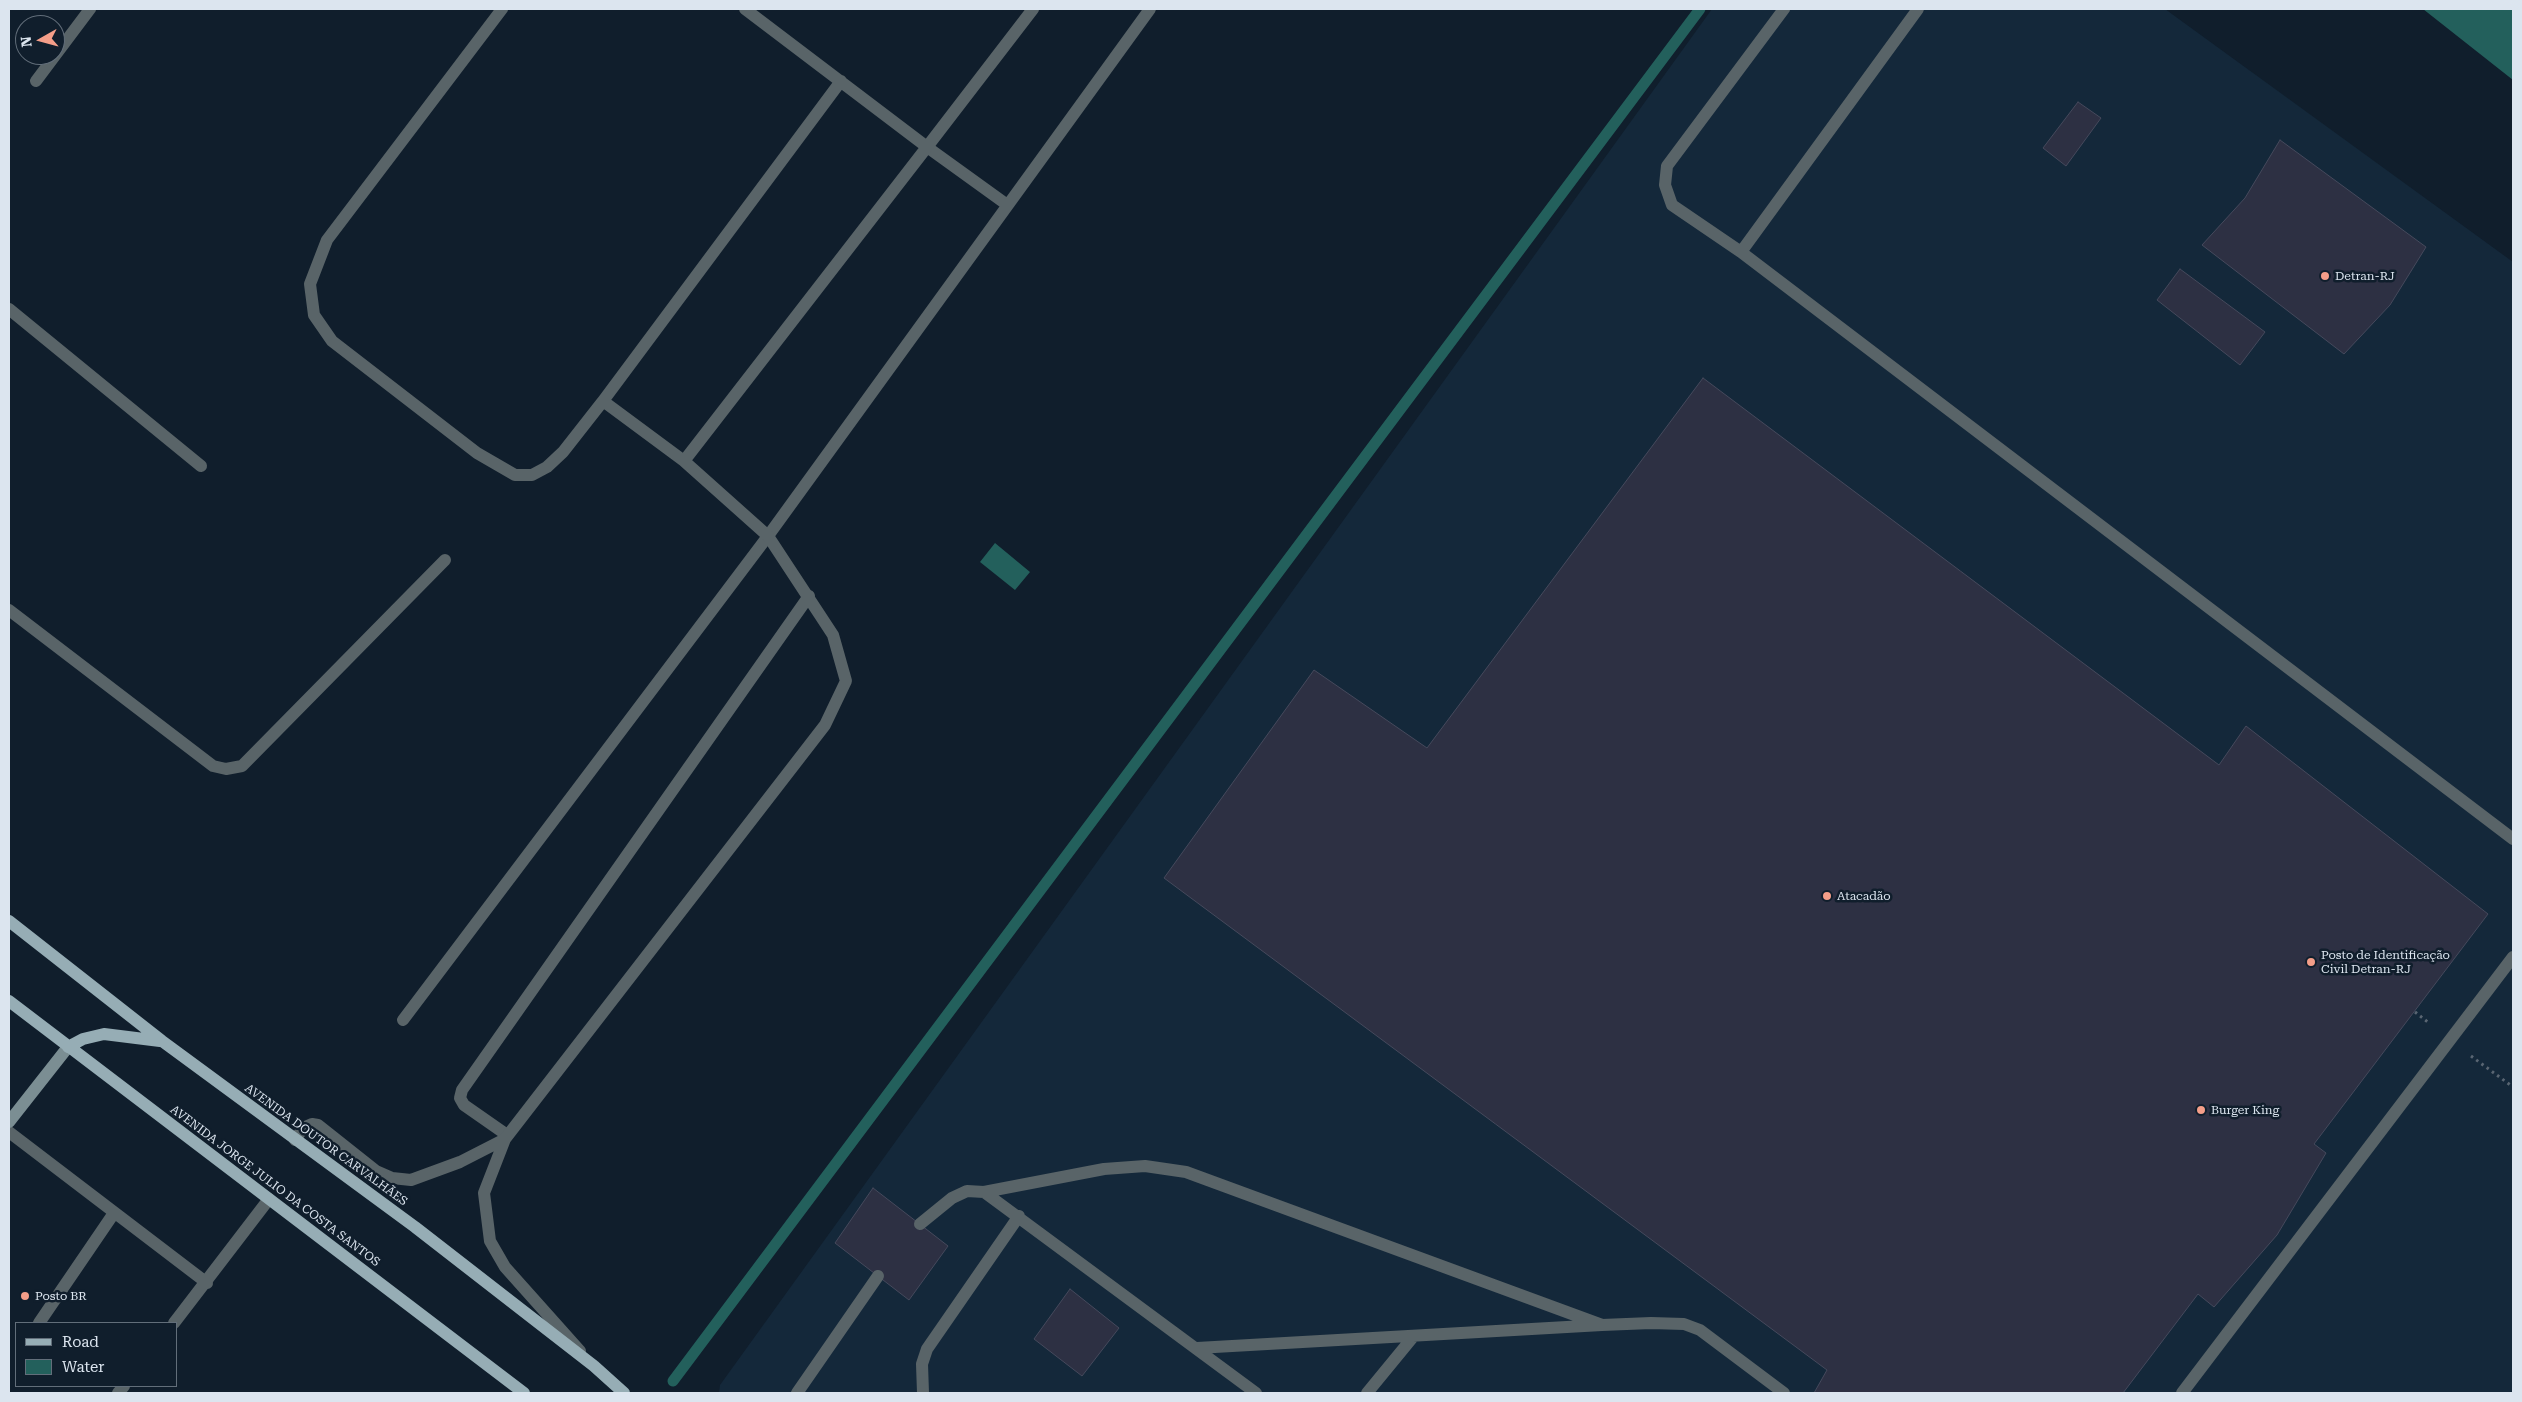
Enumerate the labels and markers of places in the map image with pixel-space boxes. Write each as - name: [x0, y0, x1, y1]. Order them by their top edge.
- place label: Detran-RJ: [2335, 269, 2395, 283]
- marker: Detran-RJ: [2319, 270, 2331, 282]
- place label: Atacadão: [1837, 889, 1891, 903]
- marker: Atacadão: [1821, 890, 1833, 902]
- place label: Posto de Identificação Civil Detran-RJ: [2321, 948, 2450, 976]
- marker: Posto de Identificação Civil Detran-RJ: [2305, 956, 2317, 968]
- place label: Burger King: [2211, 1103, 2279, 1117]
- marker: Burger King: [2195, 1104, 2207, 1116]
- place label: Posto BR: [35, 1289, 87, 1303]
- marker: Posto BR: [19, 1290, 31, 1302]

